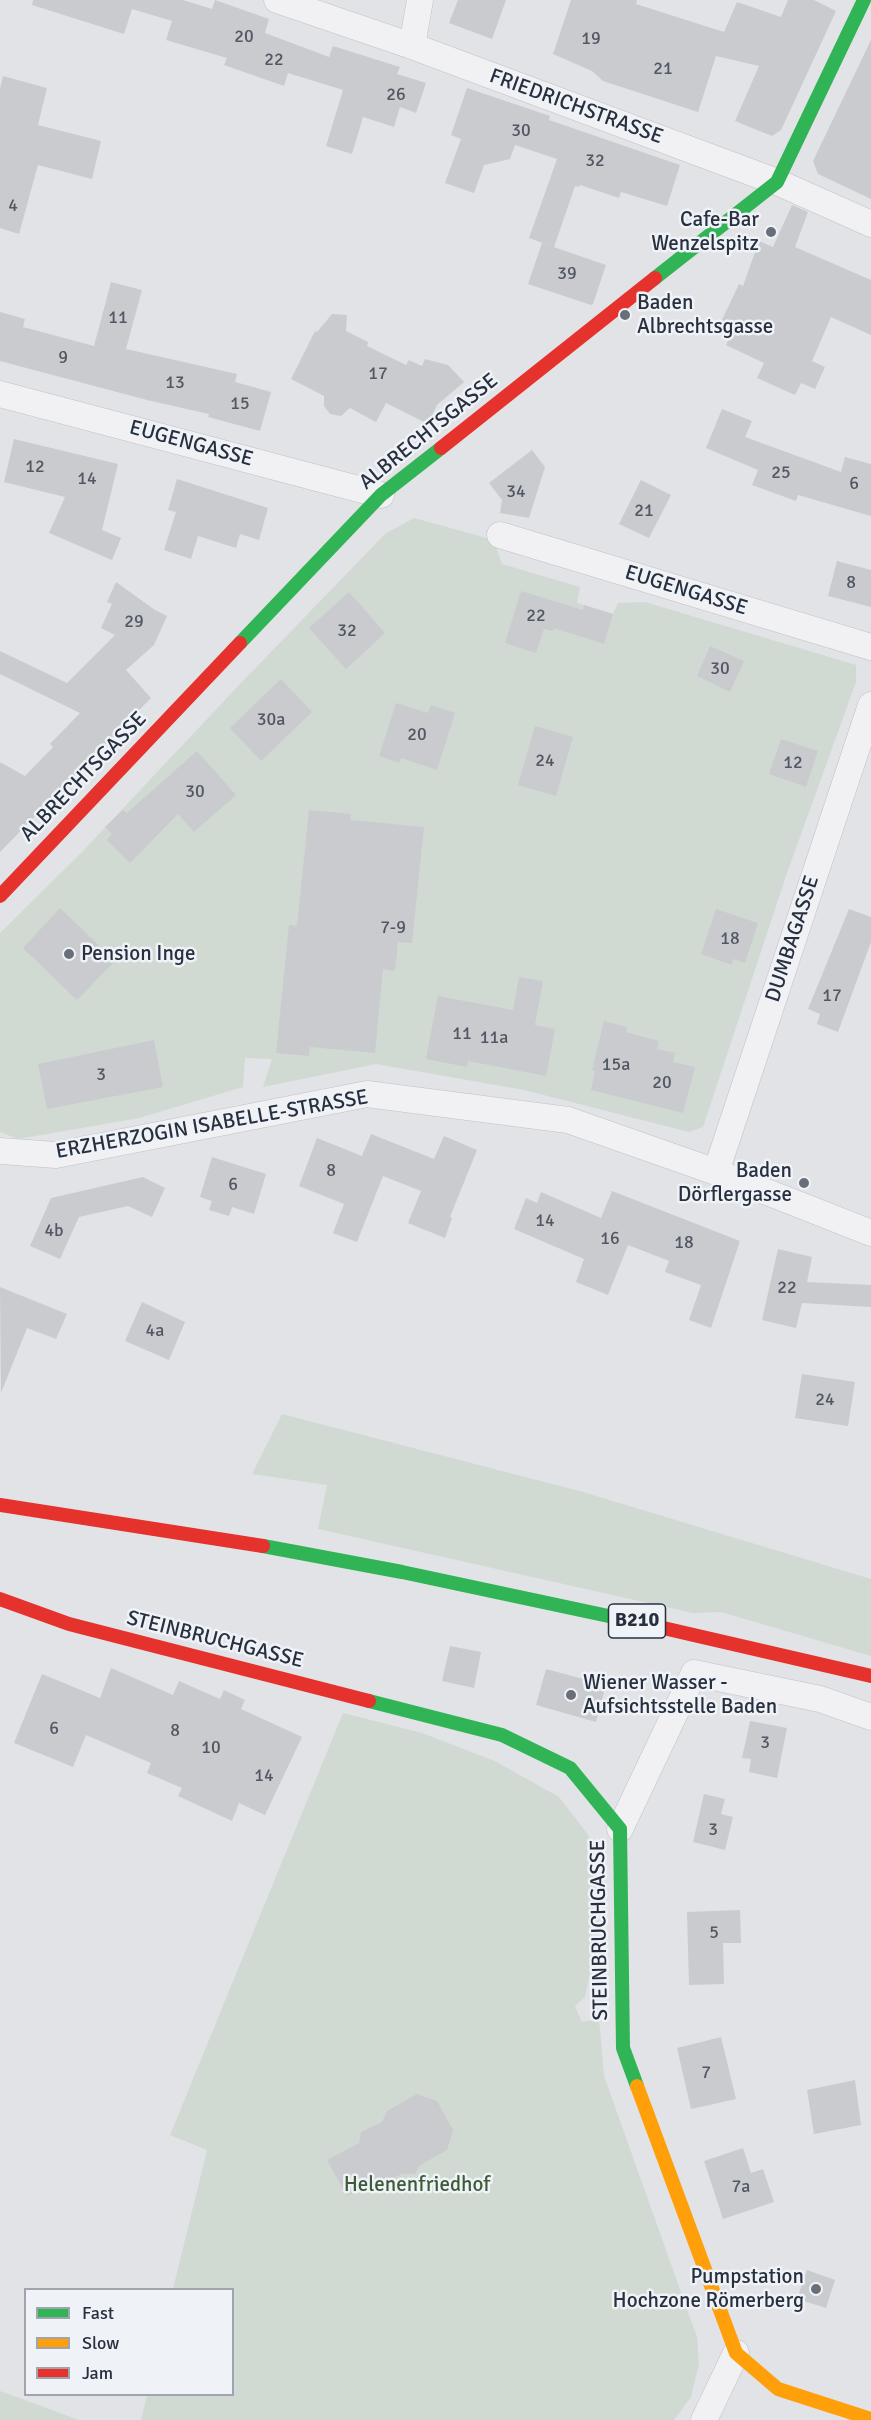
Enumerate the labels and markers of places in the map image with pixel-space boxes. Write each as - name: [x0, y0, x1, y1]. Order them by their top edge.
- place label: Cafe-Bar Wenzelspitz: [651, 207, 759, 257]
- marker: Cafe-Bar Wenzelspitz: [764, 225, 778, 239]
- place label: Baden Albrechtsgasse: [637, 290, 773, 340]
- marker: Baden Albrechtsgasse: [618, 308, 632, 322]
- place label: Pension Inge: [81, 941, 195, 967]
- marker: Pension Inge: [62, 947, 76, 961]
- place label: Baden Dörflergasse: [678, 1158, 792, 1208]
- marker: Baden Dörflergasse: [797, 1176, 811, 1190]
- place label: Wiener Wasser - Aufsichtsstelle Baden: [583, 1670, 777, 1720]
- marker: Wiener Wasser - Aufsichtsstelle Baden: [564, 1688, 578, 1702]
- place label: Pumpstation Hochzone Römerberg: [613, 2264, 804, 2314]
- marker: Pumpstation Hochzone Römerberg: [809, 2282, 823, 2296]

